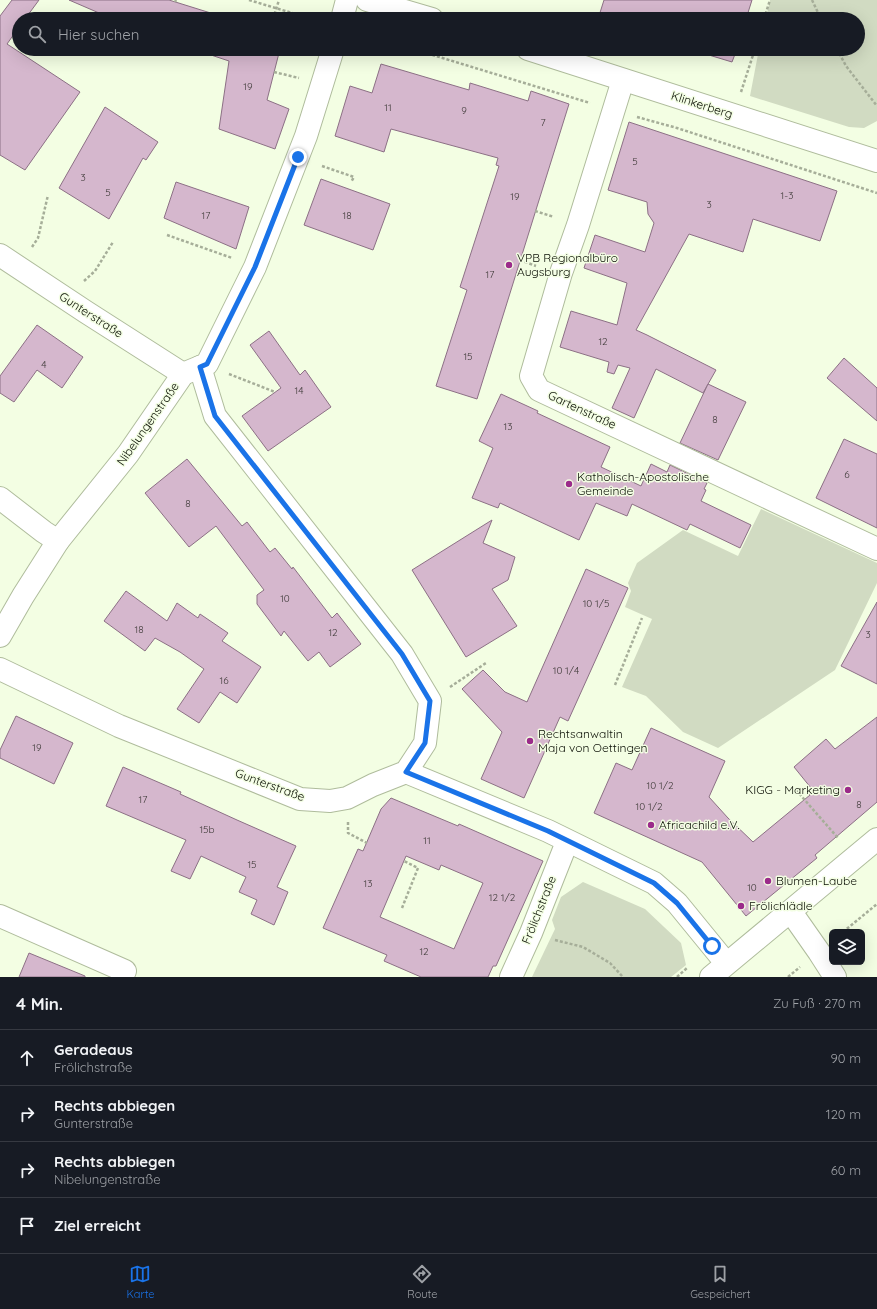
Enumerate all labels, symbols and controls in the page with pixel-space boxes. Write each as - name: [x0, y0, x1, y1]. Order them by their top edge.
- search box: [12, 12, 865, 56]
- icon: search: [26, 23, 48, 45]
- text: Hier suchen: [58, 25, 139, 44]
- house number: 19: [243, 80, 253, 93]
- street label: Klinkerberg: [669, 88, 735, 122]
- house number: 11: [384, 101, 392, 114]
- house number: 9: [461, 104, 467, 117]
- house number: 7: [540, 116, 546, 129]
- route end: [289, 148, 307, 166]
- house number: 5: [632, 155, 638, 168]
- house number: 3: [80, 171, 86, 184]
- house number: 5: [105, 186, 111, 199]
- house number: 1-3: [781, 189, 793, 202]
- house number: 19: [510, 190, 520, 203]
- house number: 3: [706, 198, 712, 211]
- house number: 17: [202, 209, 210, 222]
- house number: 18: [342, 209, 352, 222]
- place label: VPB Regionalbüro Augsburg: [517, 250, 618, 279]
- marker: VPB Regionalbüro Augsburg: [504, 260, 514, 270]
- house number: 17: [486, 268, 494, 281]
- street label: Gunterstraße: [57, 288, 126, 341]
- house number: 12: [598, 335, 608, 348]
- house number: 15: [463, 350, 473, 363]
- house number: 4: [41, 358, 47, 371]
- street label: Nibelungenstraße: [113, 379, 182, 468]
- house number: 14: [295, 384, 303, 397]
- street label: Gartenstraße: [546, 387, 619, 432]
- house number: 8: [712, 413, 718, 426]
- house number: 13: [504, 420, 512, 433]
- house number: 6: [844, 468, 850, 481]
- place label: Katholisch-Apostolische Gemeinde: [577, 469, 709, 498]
- marker: Katholisch-Apostolische Gemeinde: [564, 479, 574, 489]
- house number: 8: [185, 497, 191, 510]
- house number: 10: [280, 592, 290, 605]
- house number: 10 1/5: [583, 597, 609, 610]
- house number: 18: [134, 623, 144, 636]
- house number: 12: [328, 626, 338, 639]
- house number: 3: [865, 628, 871, 641]
- house number: 10 1/4: [553, 664, 579, 677]
- house number: 16: [219, 674, 229, 687]
- place label: Rechtsanwaltin Maja von Oettingen: [538, 726, 647, 755]
- marker: Rechtsanwaltin Maja von Oettingen: [525, 736, 535, 746]
- house number: 19: [32, 741, 42, 754]
- street label: Gunterstraße: [233, 765, 307, 804]
- house number: 10 1/2: [647, 779, 674, 792]
- place label: KIGG - Marketing: [745, 782, 840, 797]
- marker: KIGG - Marketing: [843, 785, 853, 795]
- house number: 17: [139, 793, 147, 806]
- house number: 8: [856, 798, 862, 811]
- house number: 10 1/2: [636, 800, 663, 813]
- place label: Africachild e.V.: [659, 817, 740, 832]
- marker: Africachild e.V.: [646, 820, 656, 830]
- house number: 15b: [199, 823, 215, 836]
- house number: 11: [423, 834, 431, 847]
- house number: 15: [247, 858, 257, 871]
- street label: Frölichstraße: [518, 873, 559, 946]
- place label: Blumen-Laube: [776, 873, 857, 888]
- marker: Blumen-Laube: [763, 876, 773, 886]
- house number: 13: [364, 877, 372, 890]
- house number: 10: [747, 881, 757, 894]
- house number: 12 1/2: [489, 891, 516, 904]
- place label: Frölichlädle: [749, 898, 813, 913]
- marker: Frölichlädle: [736, 901, 746, 911]
- map controls: [829, 929, 865, 965]
- button: layers: [829, 929, 865, 965]
- route start: [703, 937, 721, 955]
- house number: 12: [419, 945, 429, 958]
- text: 4 Min.: [16, 993, 63, 1014]
- text: Zu Fuß · 270 m: [773, 995, 861, 1011]
- text: Geradeaus: [54, 1040, 133, 1059]
- icon: ahead: [16, 1047, 38, 1069]
- text: 90 m: [831, 1050, 861, 1066]
- text: Frölichstraße: [54, 1059, 132, 1075]
- text: Rechts abbiegen: [54, 1096, 175, 1115]
- icon: right: [16, 1103, 38, 1125]
- text: 120 m: [826, 1106, 861, 1122]
- text: Gunterstraße: [54, 1115, 133, 1131]
- text: Rechts abbiegen: [54, 1152, 175, 1171]
- icon: right: [16, 1159, 38, 1181]
- text: 60 m: [831, 1162, 861, 1178]
- text: Nibelungenstraße: [54, 1171, 160, 1187]
- icon: arrive: [16, 1215, 38, 1237]
- text: Ziel erreicht: [54, 1216, 141, 1235]
- tab: Karte: [126, 1263, 155, 1301]
- tab: Route: [407, 1263, 437, 1301]
- tab: Gespeichert: [690, 1263, 751, 1301]

